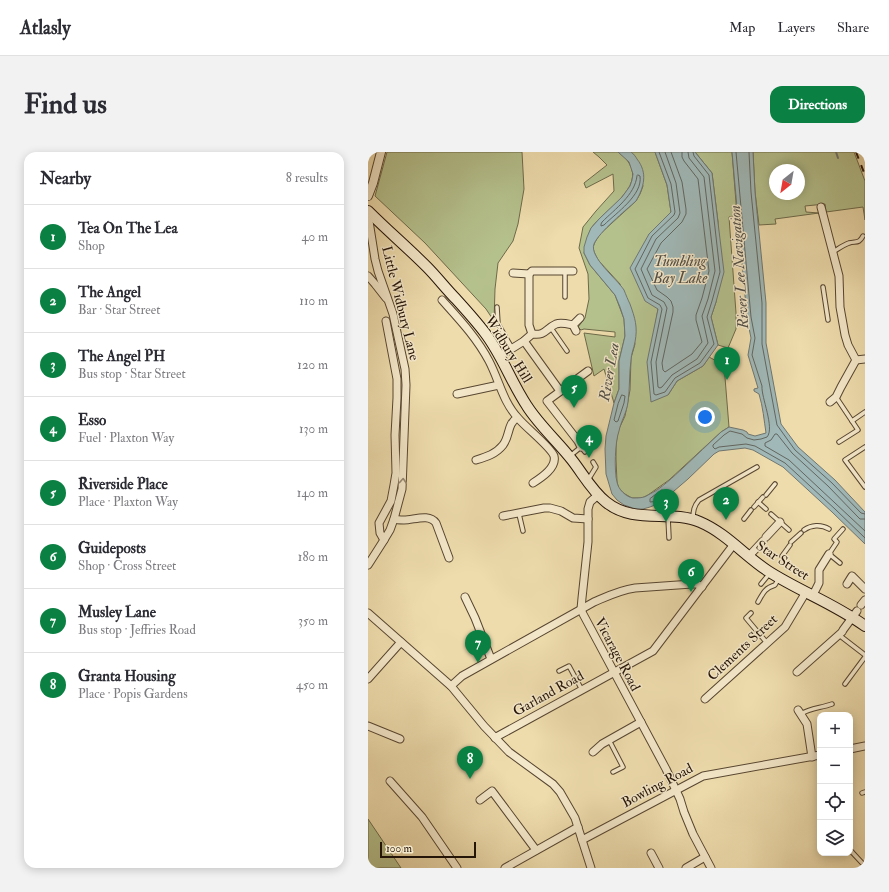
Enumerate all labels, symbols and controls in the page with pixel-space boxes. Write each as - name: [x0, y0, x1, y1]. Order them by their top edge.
- text: Atlasly: [20, 16, 71, 40]
- text: Map: [729, 19, 755, 36]
- text: Layers: [777, 19, 815, 36]
- text: Share: [837, 19, 869, 36]
- button: Directions: [770, 86, 865, 123]
- text: Find us: [24, 87, 107, 122]
- north arrow: [769, 164, 805, 200]
- text: Nearby: [40, 168, 91, 189]
- text: 8 results: [286, 170, 328, 186]
- water label: River Lee Navigation: [726, 204, 753, 330]
- text: Tea On The Lea: [78, 219, 178, 238]
- text: 1: [51, 229, 55, 245]
- text: 40 m: [302, 229, 328, 245]
- text: Shop: [78, 238, 105, 254]
- street label: Little Widbury Lane: [377, 244, 423, 362]
- water label: Tumbling Bay Lake: [652, 252, 708, 288]
- text: The Angel: [78, 283, 141, 302]
- text: 2: [50, 293, 56, 309]
- text: 110 m: [299, 293, 328, 309]
- text: Bar · Star Street: [78, 302, 160, 318]
- street label: Widbury Hill: [480, 312, 536, 387]
- water label: River Lea: [595, 342, 624, 404]
- text: The Angel PH: [78, 347, 165, 366]
- pin: 1: [714, 347, 740, 380]
- text: 3: [51, 357, 56, 373]
- text: 120 m: [297, 357, 328, 373]
- text: Bus stop · Star Street: [78, 366, 186, 382]
- pin: 5: [561, 375, 587, 408]
- your location: [695, 407, 715, 427]
- text: Esso: [78, 411, 106, 430]
- text: 4: [49, 421, 57, 437]
- text: 130 m: [299, 421, 328, 437]
- pin: 4: [576, 425, 602, 458]
- text: Fuel · Plaxton Way: [78, 430, 174, 446]
- text: Riverside Place: [78, 475, 168, 494]
- one-way arrow: [398, 478, 407, 484]
- text: 5: [50, 485, 56, 501]
- text: 140 m: [297, 485, 328, 501]
- pin: 2: [713, 487, 739, 520]
- pin: 3: [653, 489, 679, 522]
- text: Place · Plaxton Way: [78, 494, 178, 510]
- street label: Star Street: [753, 537, 813, 584]
- text: Guideposts: [78, 539, 146, 558]
- text: 6: [50, 549, 56, 565]
- text: 180 m: [298, 549, 328, 565]
- text: Shop · Cross Street: [78, 558, 176, 574]
- pin: 6: [678, 559, 704, 592]
- text: Musley Lane: [78, 603, 156, 622]
- street label: Clements Street: [704, 610, 781, 684]
- text: 7: [50, 613, 56, 629]
- text: 350 m: [298, 613, 328, 629]
- street label: Vicarage Road: [591, 615, 644, 694]
- text: Bus stop · Jeffries Road: [78, 622, 196, 638]
- pin: 7: [465, 630, 491, 663]
- text: Granta Housing: [78, 667, 176, 686]
- street label: Garland Road: [510, 667, 587, 720]
- text: 8: [50, 677, 56, 693]
- text: 450 m: [296, 677, 328, 693]
- text: Place · Popis Gardens: [78, 686, 188, 702]
- map controls: [817, 712, 853, 856]
- button: +: [817, 712, 853, 748]
- pin: 8: [457, 746, 483, 779]
- button: −: [817, 748, 853, 784]
- street label: Bowling Road: [619, 760, 696, 811]
- button: locate: [817, 784, 853, 820]
- button: layers: [817, 820, 853, 856]
- scale bar: [380, 840, 476, 859]
- text: 100 m: [386, 842, 412, 855]

